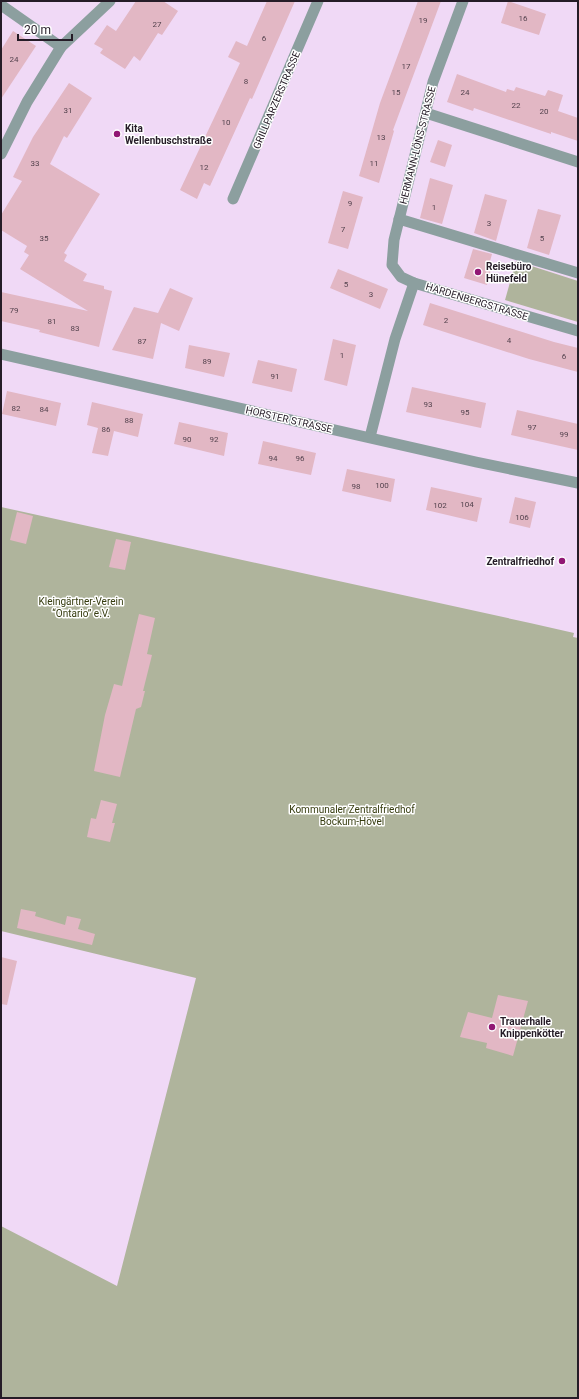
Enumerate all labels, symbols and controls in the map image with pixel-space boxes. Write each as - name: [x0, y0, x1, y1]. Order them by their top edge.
- house number: 16: [519, 14, 528, 23]
- scale bar: [18, 16, 72, 42]
- house number: 19: [419, 16, 428, 25]
- house number: 27: [153, 20, 162, 29]
- text: 20 m: [24, 23, 51, 37]
- house number: 6: [262, 34, 267, 43]
- street label: GRILLPARZERSTRASSE: [251, 50, 302, 151]
- house number: 24: [10, 55, 19, 64]
- house number: 17: [402, 62, 411, 71]
- house number: 8: [244, 77, 249, 86]
- street label: HERMANN-LÖNS-STRASSE: [397, 84, 438, 205]
- house number: 15: [392, 88, 401, 97]
- house number: 24: [461, 88, 470, 97]
- house number: 22: [512, 101, 521, 110]
- house number: 31: [64, 106, 73, 115]
- house number: 20: [540, 107, 549, 116]
- house number: 10: [222, 118, 231, 127]
- place label: Kita Wellenbuschstraße: [125, 123, 212, 146]
- marker: Kita Wellenbuschstraße: [112, 129, 122, 139]
- house number: 13: [377, 133, 386, 142]
- house number: 33: [31, 159, 40, 168]
- house number: 11: [370, 159, 379, 168]
- house number: 12: [200, 163, 209, 172]
- house number: 9: [348, 199, 352, 208]
- house number: 1: [432, 203, 436, 212]
- house number: 3: [487, 219, 491, 228]
- house number: 7: [341, 225, 346, 234]
- house number: 35: [40, 234, 49, 243]
- house number: 5: [540, 234, 545, 243]
- place label: Reisebüro Hünefeld: [486, 261, 532, 284]
- marker: Reisebüro Hünefeld: [473, 267, 483, 277]
- house number: 5: [344, 280, 349, 289]
- street label: HARDENBERGSTRASSE: [424, 281, 530, 322]
- house number: 3: [369, 290, 373, 299]
- house number: 79: [10, 306, 19, 315]
- house number: 2: [444, 316, 449, 325]
- house number: 81: [48, 317, 57, 326]
- house number: 83: [71, 324, 80, 333]
- house number: 4: [507, 336, 512, 345]
- house number: 87: [138, 337, 147, 346]
- house number: 1: [340, 351, 344, 360]
- house number: 6: [562, 352, 567, 361]
- house number: 89: [203, 357, 212, 366]
- house number: 91: [271, 372, 280, 381]
- house number: 93: [424, 400, 433, 409]
- house number: 82: [12, 404, 21, 413]
- street label: HORSTER STRASSE: [245, 404, 334, 435]
- house number: 84: [40, 405, 49, 414]
- house number: 95: [461, 408, 470, 417]
- house number: 88: [125, 416, 134, 425]
- house number: 97: [528, 423, 537, 432]
- house number: 86: [102, 425, 111, 434]
- house number: 99: [560, 430, 569, 439]
- house number: 90: [183, 435, 192, 444]
- house number: 92: [210, 435, 219, 444]
- house number: 94: [269, 454, 278, 463]
- house number: 96: [296, 454, 305, 463]
- house number: 100: [375, 481, 389, 490]
- house number: 98: [352, 482, 361, 491]
- house number: 104: [460, 500, 474, 509]
- house number: 102: [433, 501, 447, 510]
- house number: 106: [515, 513, 529, 522]
- place label: Zentralfriedhof: [486, 556, 554, 567]
- marker: Zentralfriedhof: [557, 556, 567, 566]
- park label: Kleingärtner-Verein “Ontario” e.V.: [39, 596, 123, 619]
- park label: Kommunaler Zentralfriedhof Bockum-Hövel: [289, 804, 415, 827]
- place label: Trauerhalle Knippenkötter: [500, 1016, 564, 1039]
- marker: Trauerhalle Knippenkötter: [487, 1022, 497, 1032]

